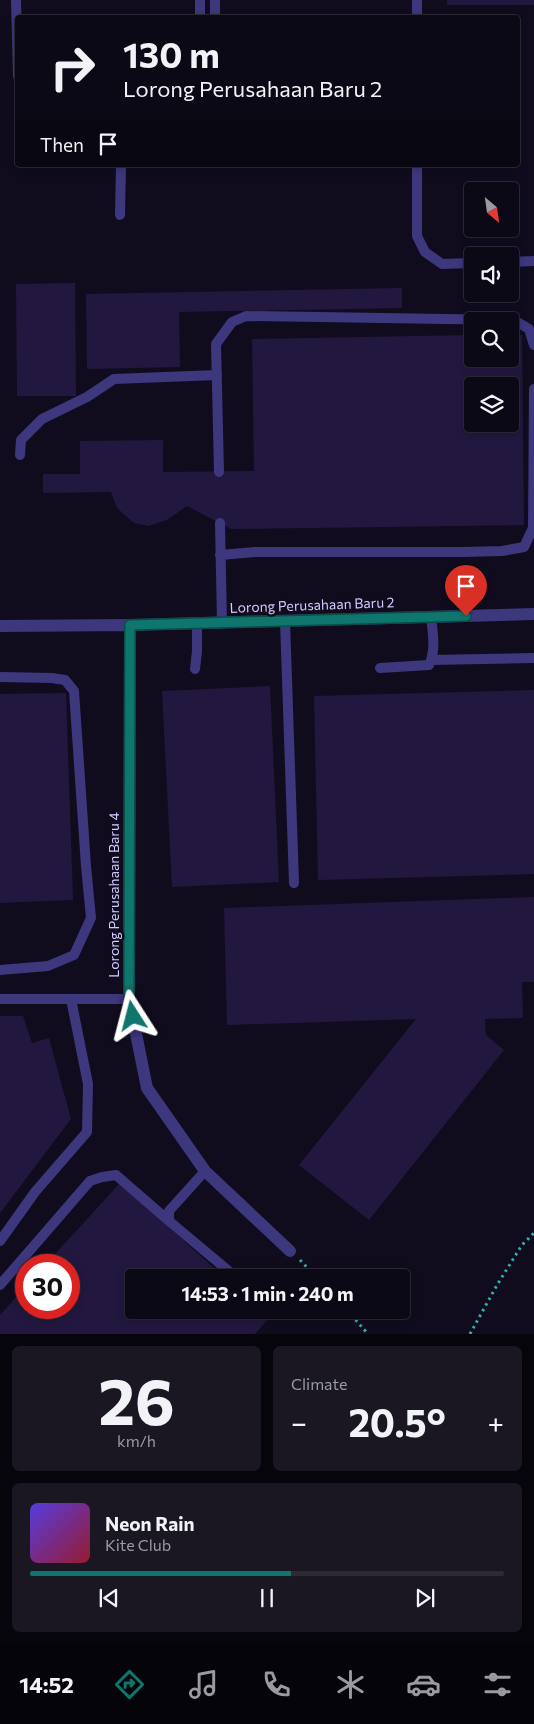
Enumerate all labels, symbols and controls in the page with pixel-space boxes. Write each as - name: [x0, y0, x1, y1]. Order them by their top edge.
- text: 130 m: [123, 32, 220, 75]
- icon: right: [40, 35, 105, 100]
- text: Lorong Perusahaan Baru 2: [123, 75, 382, 102]
- icon: arrive: [94, 130, 122, 158]
- text: Then: [40, 133, 84, 156]
- north arrow: [464, 182, 519, 238]
- map controls: [464, 182, 519, 432]
- button: sound: [464, 247, 519, 302]
- button: search: [464, 312, 519, 367]
- button: layers: [464, 377, 519, 432]
- pin: [445, 565, 487, 616]
- icon: arrive: [452, 572, 480, 600]
- street label: Lorong Perusahaan Baru 2: [229, 593, 395, 616]
- street label: Lorong Perusahaan Baru 4: [105, 812, 122, 978]
- position arrow: [106, 989, 158, 1041]
- speed limit sign: 30: [15, 1254, 80, 1319]
- text: 14:53 · 1 min · 240 m: [181, 1282, 354, 1305]
- text: 26: [98, 1359, 175, 1438]
- text: Climate: [291, 1374, 347, 1393]
- text: 20.5°: [348, 1398, 446, 1445]
- text: −: [291, 1405, 307, 1439]
- text: +: [488, 1405, 504, 1439]
- text: km/h: [117, 1431, 156, 1450]
- text: Neon Rain: [105, 1512, 195, 1535]
- text: Kite Club: [105, 1535, 171, 1554]
- icon: previous: [95, 1584, 123, 1612]
- icon: pause: [253, 1584, 281, 1612]
- icon: next: [411, 1584, 439, 1612]
- icon: directions: [112, 1667, 147, 1702]
- icon: music: [186, 1667, 221, 1702]
- icon: phone: [259, 1667, 294, 1702]
- icon: climate: [333, 1667, 368, 1702]
- icon: car: [406, 1667, 441, 1702]
- icon: filters: [480, 1667, 515, 1702]
- text: 14:52: [19, 1671, 74, 1698]

